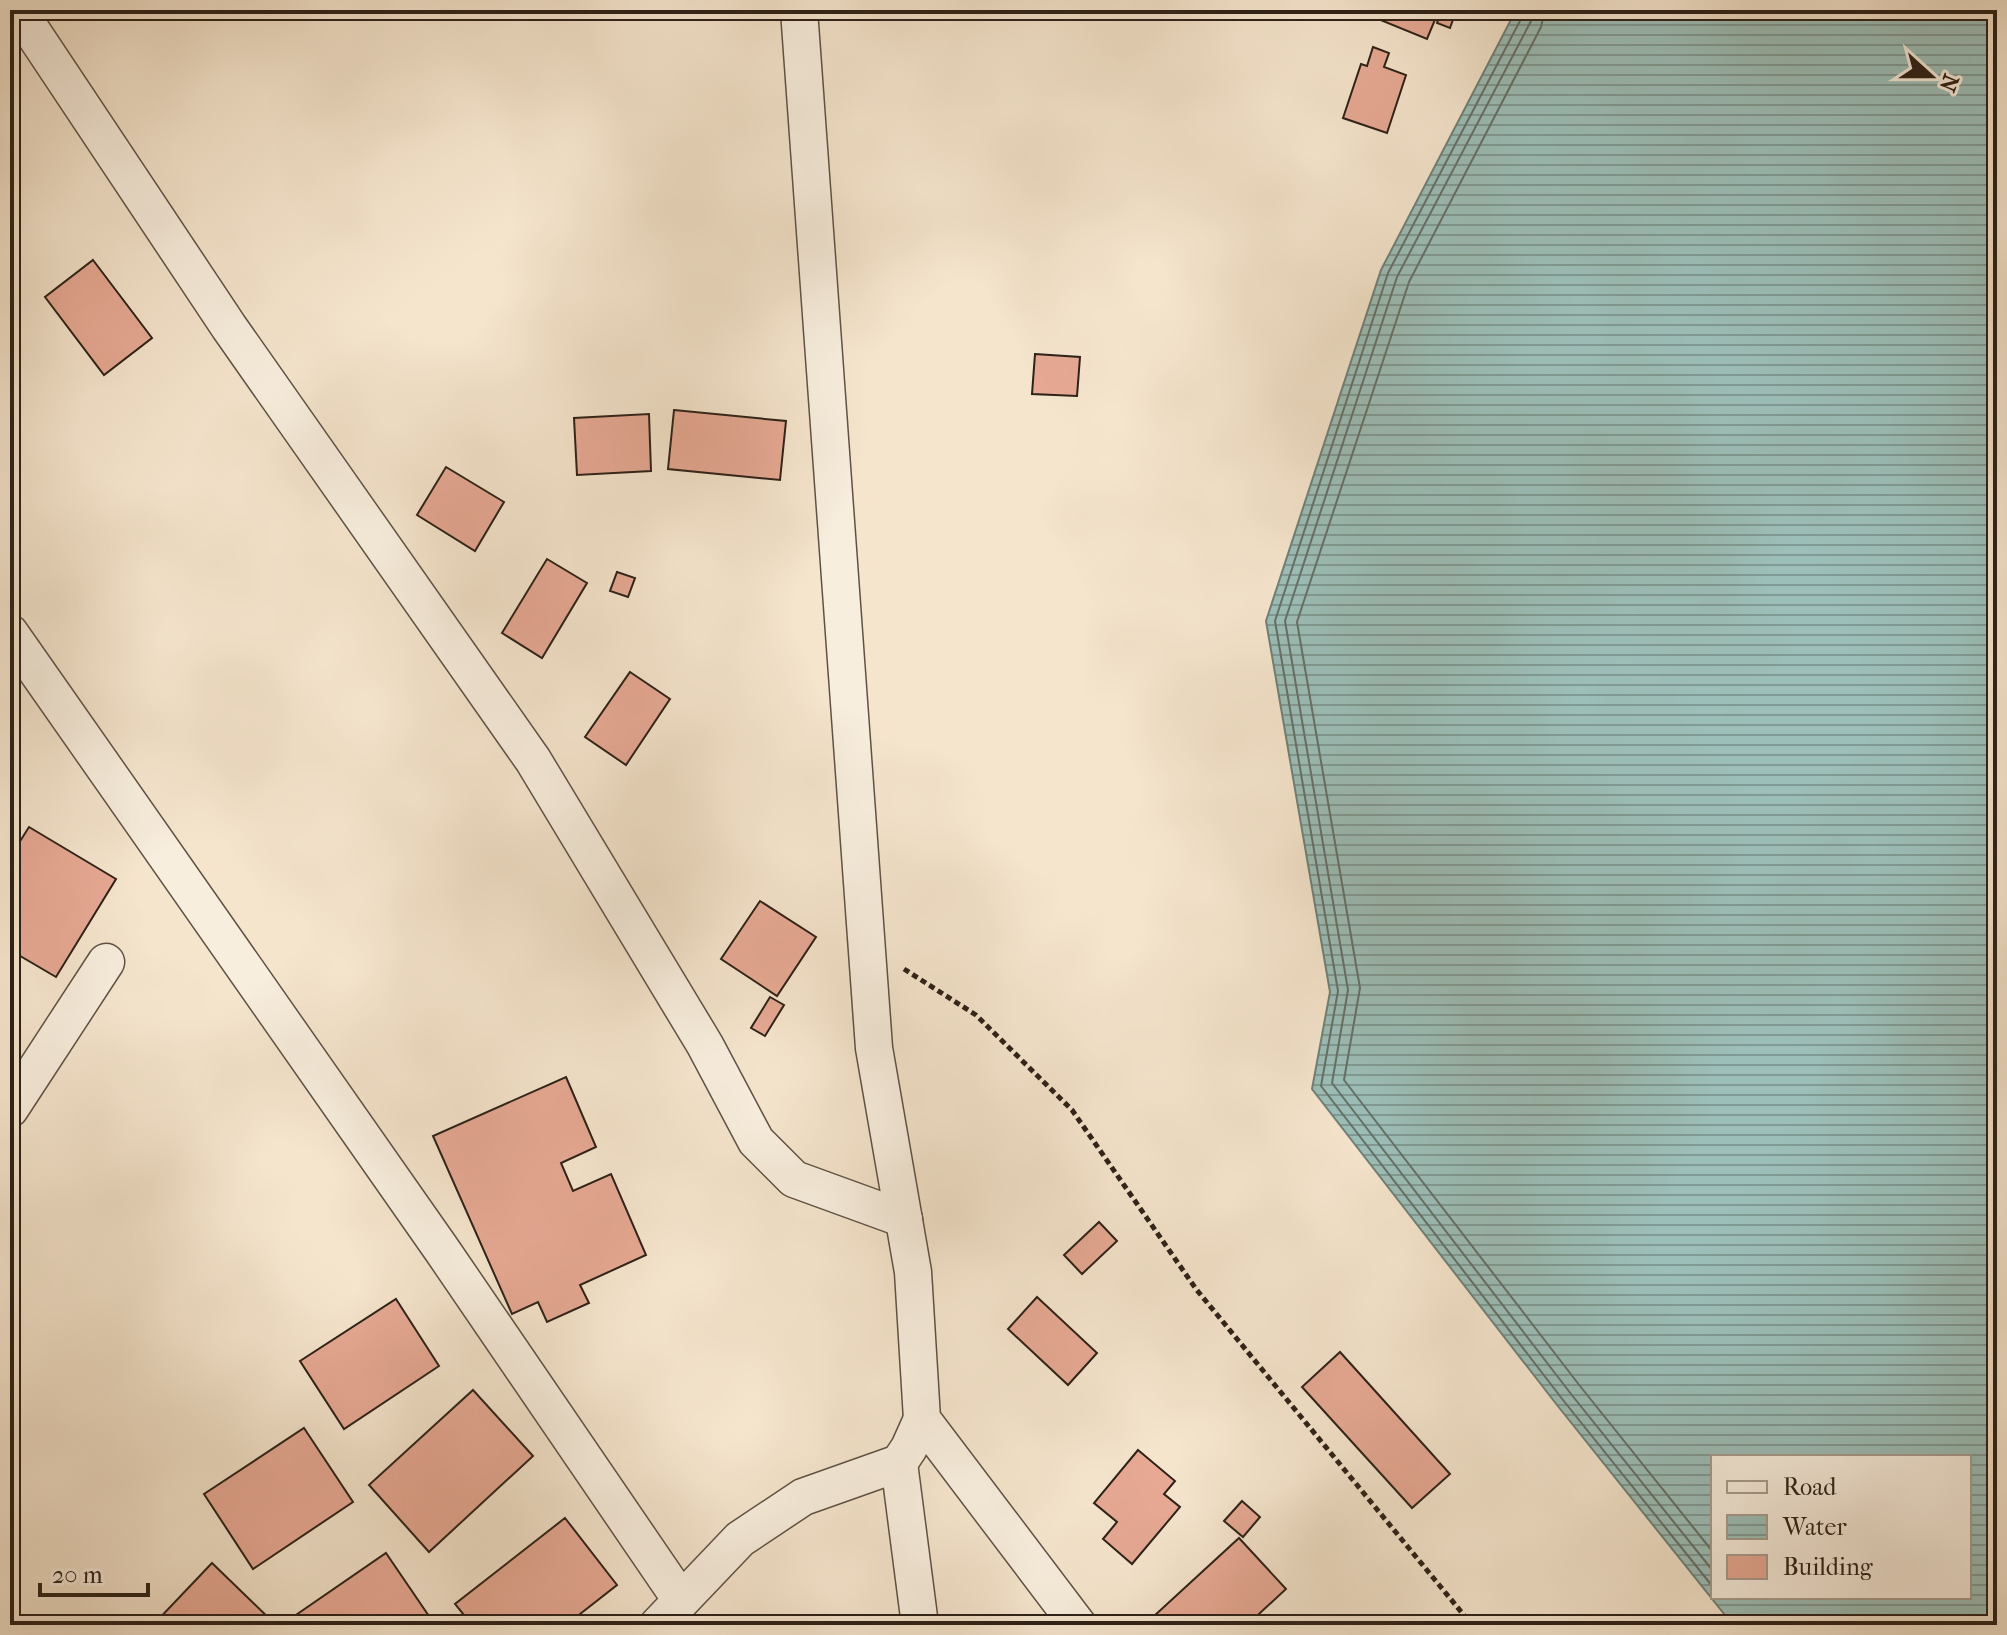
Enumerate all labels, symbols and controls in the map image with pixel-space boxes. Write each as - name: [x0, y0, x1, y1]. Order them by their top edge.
- north arrow: [1891, 36, 1971, 116]
- text: N: [1934, 70, 1964, 96]
- legend: [1711, 1455, 1971, 1599]
- text: Road: [1783, 1473, 1837, 1501]
- text: Water: [1782, 1513, 1847, 1541]
- scale bar: [40, 1547, 148, 1597]
- text: Building: [1783, 1553, 1874, 1581]
- text: 20 m: [52, 1561, 103, 1589]

